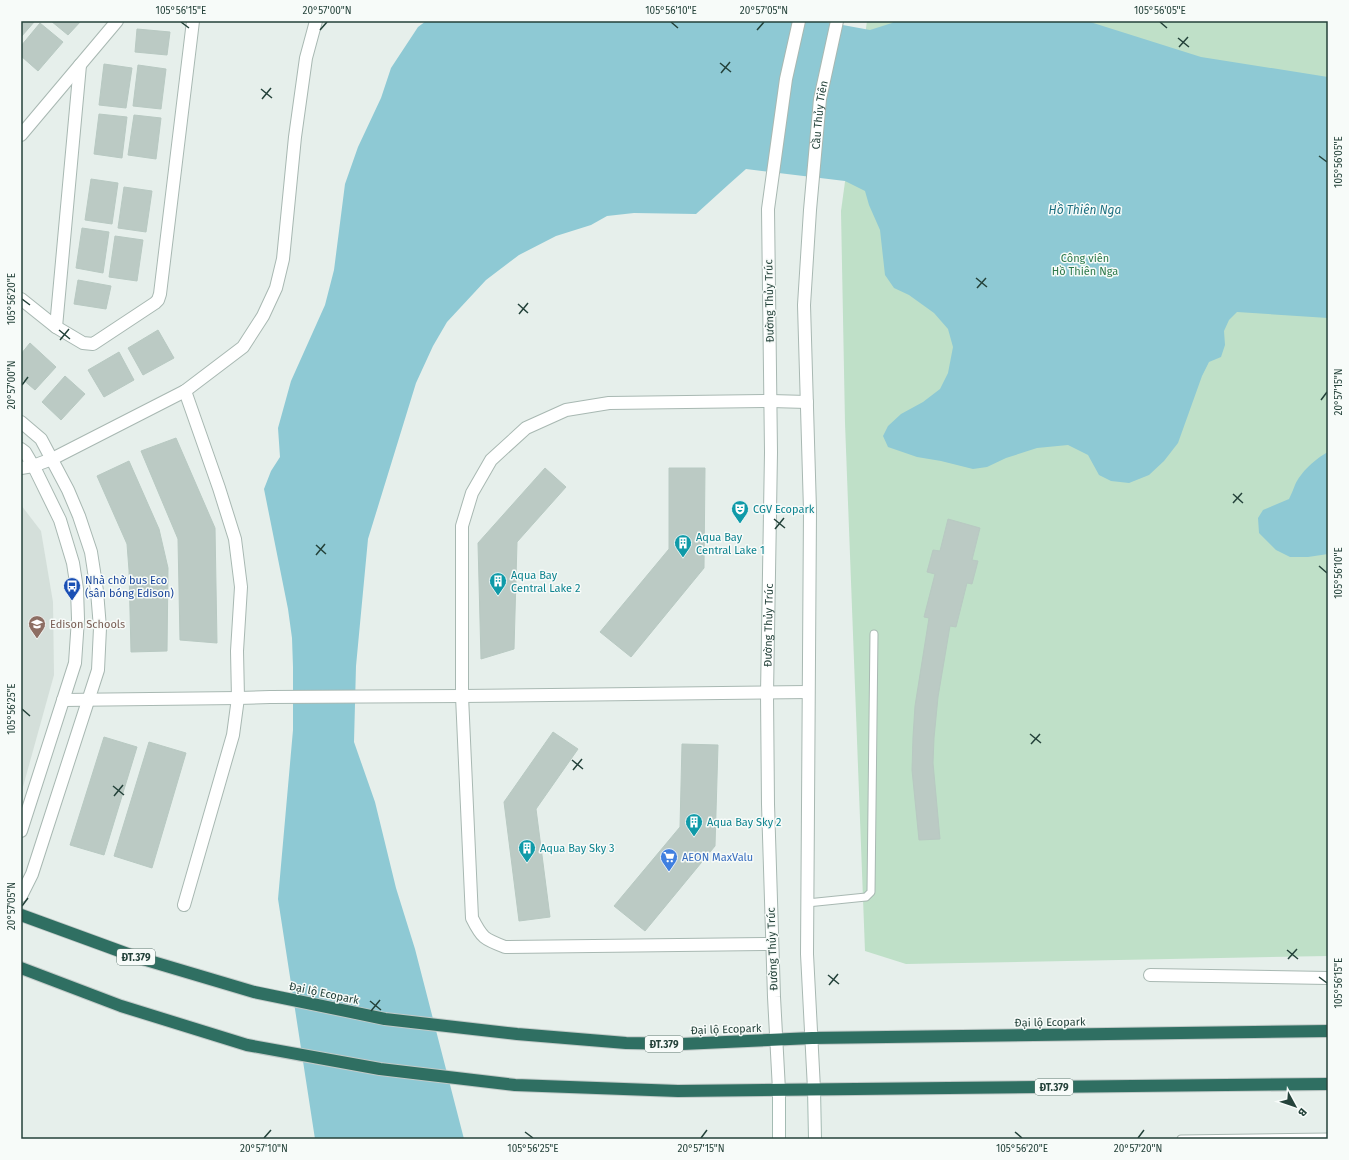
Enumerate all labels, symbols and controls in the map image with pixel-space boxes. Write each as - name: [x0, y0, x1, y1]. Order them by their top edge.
- text: 105°56'15"E: [156, 5, 206, 17]
- text: 20°57'00"N: [302, 5, 352, 17]
- text: 105°56'10"E: [645, 5, 697, 17]
- text: 20°57'05"N: [740, 5, 788, 17]
- text: 105°56'05"E: [1134, 5, 1186, 17]
- street label: Cầu Thủy Tiên: [809, 79, 831, 150]
- text: 105°56'05"E: [1333, 136, 1345, 188]
- water label: Hồ Thiên Nga: [1049, 202, 1122, 217]
- park label: Công viên Hồ Thiên Nga: [1052, 252, 1118, 278]
- street label: Đường Thủy Trúc: [762, 259, 777, 343]
- text: 105°56'20"E: [6, 273, 18, 325]
- text: 20°57'00"N: [6, 360, 18, 410]
- text: 20°57'15"N: [1333, 368, 1345, 416]
- theatre icon: CGV Ecopark: [730, 499, 750, 524]
- place label: CGV Ecopark: [753, 503, 815, 516]
- place label: Aqua Bay Central Lake 1: [696, 531, 765, 557]
- building icon: Aqua Bay Central Lake 1: [673, 533, 693, 558]
- text: 105°56'10"E: [1333, 547, 1345, 599]
- place label: Aqua Bay Central Lake 2: [511, 569, 580, 595]
- building icon: Aqua Bay Central Lake 2: [488, 571, 508, 596]
- place label: Nhà chờ bus Eco (sân bóng Edison): [85, 574, 174, 600]
- bus stop icon: Nhà chờ bus Eco (sân bóng Edison): [62, 576, 82, 601]
- street label: Đường Thủy Trúc: [761, 583, 776, 667]
- school or university icon: Edison Schools: [27, 614, 47, 639]
- place label: Edison Schools: [50, 618, 125, 631]
- text: 105°56'25"E: [6, 683, 18, 735]
- building icon: Aqua Bay Sky 2: [684, 812, 704, 837]
- place label: Aqua Bay Sky 2: [707, 816, 781, 829]
- building icon: Aqua Bay Sky 3: [517, 838, 537, 863]
- place label: Aqua Bay Sky 3: [540, 842, 614, 855]
- supermarket icon: AEON MaxValu: [659, 847, 679, 872]
- place label: AEON MaxValu: [682, 851, 753, 864]
- text: 20°57'05"N: [6, 882, 18, 930]
- street label: Đường Thủy Trúc: [765, 907, 780, 991]
- road number: ĐT.379: [117, 949, 155, 965]
- text: 105°56'15"E: [1333, 958, 1345, 1008]
- street label: Đại lộ Ecopark: [288, 980, 360, 1007]
- street label: Đại lộ Ecopark: [1014, 1015, 1086, 1030]
- street label: Đại lộ Ecopark: [690, 1022, 762, 1037]
- road number: ĐT.379: [645, 1036, 683, 1052]
- road number: ĐT.379: [1035, 1079, 1073, 1095]
- north arrow: [1275, 1086, 1315, 1126]
- text: B: [1295, 1105, 1309, 1119]
- text: 20°57'10"N: [240, 1143, 288, 1155]
- text: 105°56'25"E: [507, 1143, 559, 1155]
- text: 20°57'15"N: [677, 1143, 725, 1155]
- text: 105°56'20"E: [996, 1143, 1048, 1155]
- text: 20°57'20"N: [1114, 1143, 1162, 1155]

